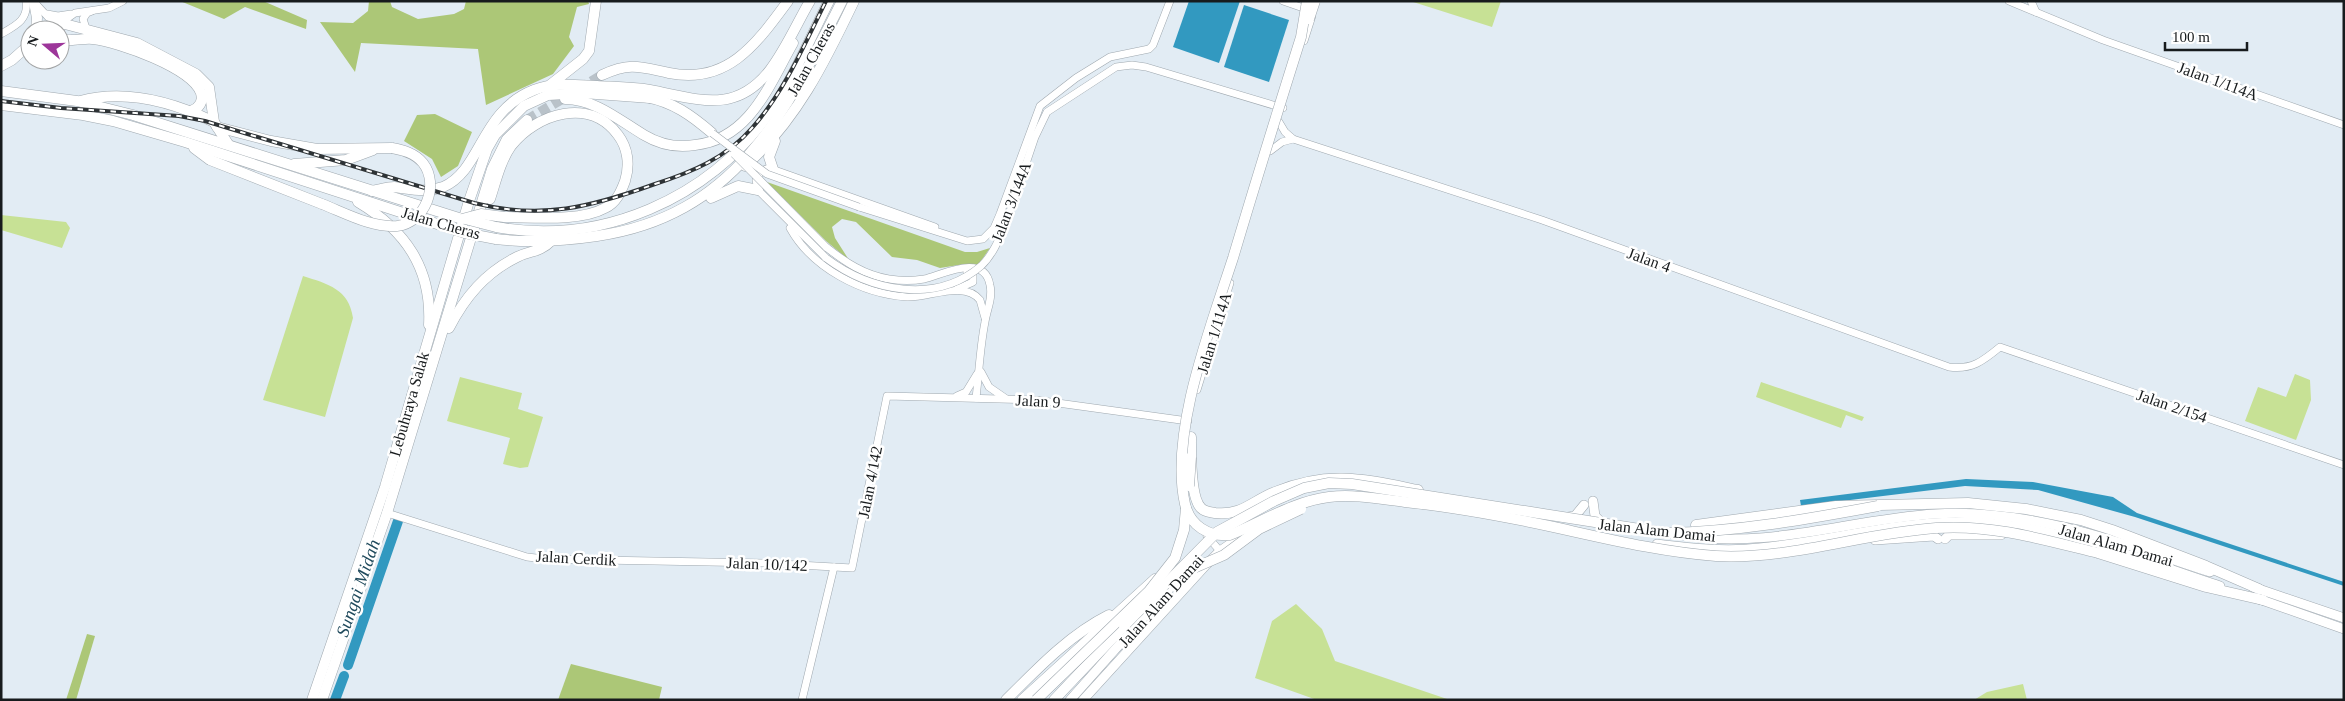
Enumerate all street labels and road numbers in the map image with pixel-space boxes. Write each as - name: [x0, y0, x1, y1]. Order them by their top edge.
- street label: Jalan Cheras: [784, 19, 838, 99]
- street label: Jalan 1/114A: [2175, 59, 2261, 104]
- street label: Jalan 3/144A: [988, 159, 1034, 245]
- street label: Jalan Cheras: [400, 204, 482, 242]
- street label: Jalan 4: [1625, 244, 1673, 276]
- street label: Jalan 1/114A: [1194, 290, 1235, 376]
- street label: Lebuhraya Salak: [386, 350, 433, 459]
- street label: Jalan 2/154: [2135, 386, 2209, 426]
- street label: Jalan 9: [1015, 391, 1061, 411]
- street label: Jalan 4/142: [855, 444, 885, 520]
- street label: Jalan Alam Damai: [1597, 515, 1717, 545]
- street label: Jalan Alam Damai: [2057, 521, 2176, 570]
- street label: Jalan Cerdik: [535, 547, 617, 569]
- street label: Jalan Alam Damai: [1115, 551, 1207, 651]
- street label: Jalan 10/142: [726, 554, 808, 574]

